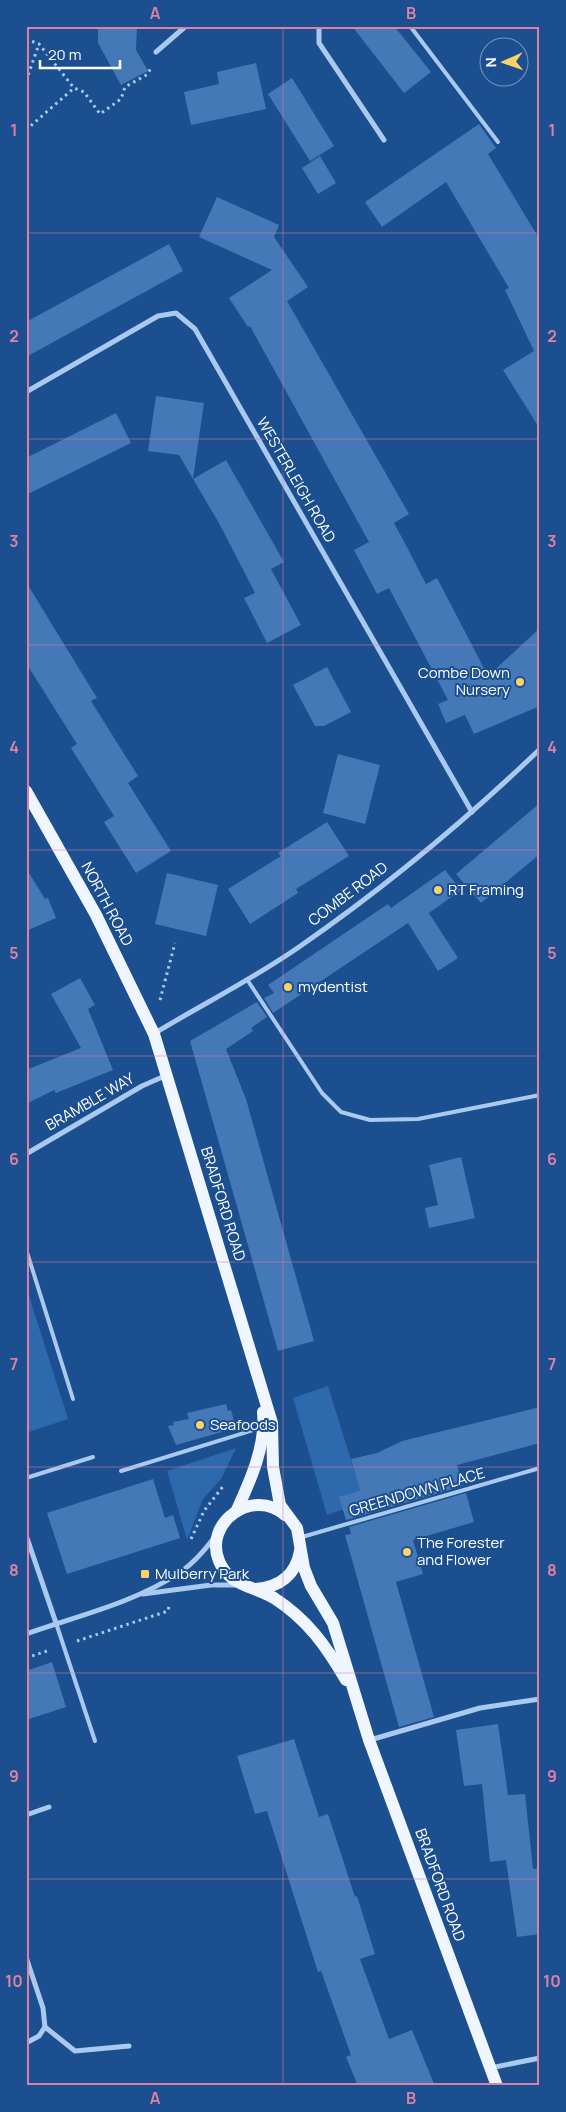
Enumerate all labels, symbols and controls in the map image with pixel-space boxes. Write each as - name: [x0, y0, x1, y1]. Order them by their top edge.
- text: A: [150, 2, 161, 24]
- text: B: [406, 2, 416, 24]
- scale bar: [40, 38, 120, 70]
- north arrow: [478, 38, 528, 88]
- text: 20 m: [48, 44, 81, 65]
- text: N: [481, 57, 500, 68]
- text: 1: [10, 119, 18, 141]
- text: 1: [548, 119, 556, 141]
- text: 2: [9, 325, 19, 347]
- text: 2: [547, 325, 557, 347]
- street label: WESTERLEIGH ROAD: [252, 413, 341, 546]
- text: 3: [9, 530, 19, 552]
- text: 3: [547, 530, 557, 552]
- place label: Combe Down Nursery: [418, 662, 510, 700]
- marker: Combe Down Nursery: [514, 676, 526, 688]
- text: 4: [9, 736, 19, 758]
- text: 4: [547, 736, 557, 758]
- street label: COMBE ROAD: [304, 857, 392, 930]
- street label: NORTH ROAD: [76, 858, 138, 949]
- place label: RT Framing: [448, 879, 524, 900]
- marker: RT Framing: [432, 884, 444, 896]
- text: 5: [9, 942, 19, 964]
- text: 5: [547, 942, 557, 964]
- place label: mydentist: [298, 976, 368, 997]
- marker: mydentist: [282, 981, 294, 993]
- street label: BRAMBLE WAY: [42, 1067, 138, 1135]
- street label: BRADFORD ROAD: [196, 1144, 251, 1264]
- text: 6: [9, 1148, 19, 1170]
- text: 6: [547, 1148, 557, 1170]
- text: 7: [10, 1353, 18, 1375]
- text: 7: [548, 1353, 556, 1375]
- place label: Seafoods: [210, 1414, 276, 1435]
- marker: Seafoods: [194, 1419, 206, 1431]
- street label: GREENDOWN PLACE: [346, 1462, 487, 1521]
- place label: The Forester and Flower: [417, 1532, 505, 1570]
- marker: The Forester and Flower: [401, 1546, 413, 1558]
- text: 8: [9, 1559, 19, 1581]
- text: 8: [547, 1559, 557, 1581]
- place label: Mulberry Park: [155, 1563, 250, 1584]
- marker: Mulberry Park: [139, 1568, 151, 1580]
- text: 9: [9, 1765, 19, 1787]
- text: 9: [547, 1765, 557, 1787]
- street label: BRADFORD ROAD: [410, 1825, 471, 1944]
- text: 10: [5, 1970, 23, 1992]
- text: 10: [543, 1970, 561, 1992]
- text: A: [150, 2087, 161, 2109]
- text: B: [406, 2087, 416, 2109]

